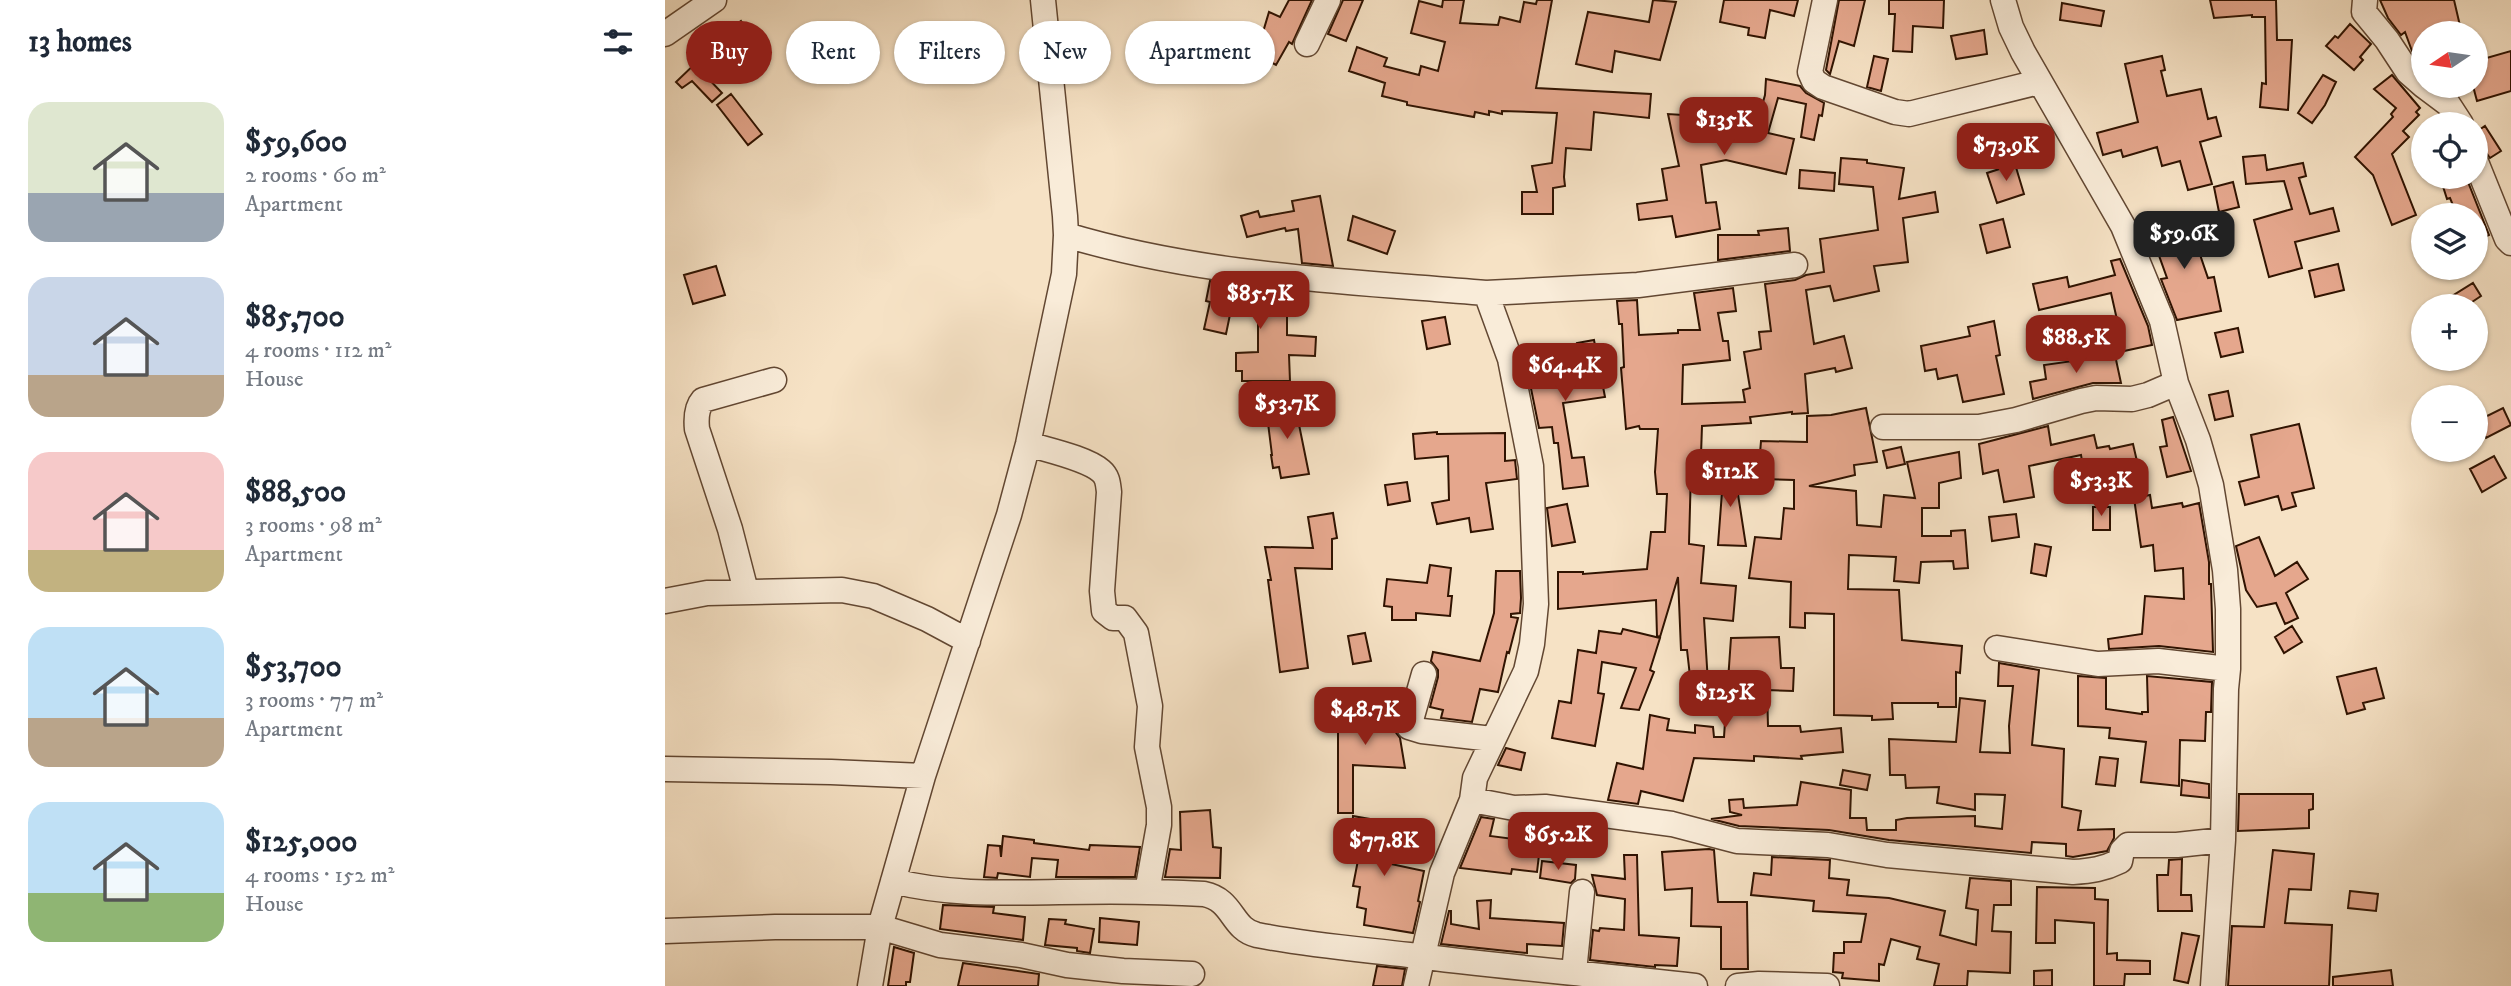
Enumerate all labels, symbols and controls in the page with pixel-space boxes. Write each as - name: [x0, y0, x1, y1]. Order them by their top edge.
- chip: Buy: [686, 21, 772, 84]
- chip: Rent: [786, 21, 880, 84]
- chip: Filters: [894, 21, 1005, 84]
- chip: New: [1019, 21, 1111, 84]
- chip: Apartment: [1125, 21, 1275, 84]
- north arrow: [2411, 21, 2489, 98]
- map controls: [2411, 21, 2488, 462]
- icon: filters: [599, 23, 637, 61]
- text: 13 homes: [28, 24, 132, 61]
- pin: $135K: [1675, 97, 1773, 157]
- text: $135K: [1695, 105, 1753, 134]
- button: locate: [2411, 112, 2488, 189]
- text: $59,600: [245, 124, 347, 161]
- pin: $73.9K: [1949, 124, 2063, 183]
- icon: home: [84, 130, 168, 214]
- text: $73.9K: [1973, 131, 2039, 160]
- text: 2 rooms · 60 m²: [245, 161, 386, 190]
- text: Apartment: [245, 190, 343, 219]
- button: layers: [2411, 203, 2488, 280]
- pin: $59.6K: [2127, 212, 2241, 271]
- text: $59.6K: [2149, 219, 2219, 248]
- pin: $85.7K: [1203, 272, 1317, 331]
- text: $85.7K: [1226, 279, 1294, 308]
- button: +: [2411, 294, 2488, 371]
- text: $85,700: [245, 299, 345, 336]
- icon: home: [84, 305, 168, 389]
- pin: $88.5K: [2019, 316, 2133, 375]
- text: $88.5K: [2042, 323, 2110, 352]
- text: 4 rooms · 112 m²: [245, 336, 392, 365]
- pin: $64.4K: [1508, 344, 1622, 403]
- text: $64.4K: [1528, 351, 1602, 380]
- text: House: [245, 365, 303, 394]
- pin: $53.7K: [1230, 382, 1344, 441]
- button: −: [2411, 385, 2488, 462]
- text: $53.7K: [1255, 389, 1319, 418]
- pin: $112K: [1681, 449, 1779, 509]
- text: $112K: [1702, 457, 1758, 486]
- pin: $53.3K: [2044, 458, 2158, 518]
- text: $53.3K: [2070, 466, 2132, 495]
- text: $88,500: [245, 474, 346, 511]
- icon: home: [84, 480, 168, 564]
- text: 3 rooms · 98 m²: [245, 511, 382, 540]
- text: Apartment: [245, 540, 343, 569]
- text: $53,700: [245, 649, 342, 686]
- icon: home: [84, 655, 168, 739]
- pin: $125K: [1676, 670, 1774, 730]
- text: $125K: [1695, 678, 1755, 707]
- text: 3 rooms · 77 m²: [245, 686, 383, 715]
- pin: $48.7K: [1308, 688, 1422, 747]
- text: $48.7K: [1330, 695, 1400, 724]
- text: Apartment: [245, 715, 343, 744]
- pin: $65.2K: [1501, 812, 1615, 872]
- pin: $77.8K: [1327, 818, 1441, 878]
- text: $65.2K: [1524, 820, 1592, 849]
- text: $125,000: [245, 824, 357, 861]
- text: $77.8K: [1349, 826, 1419, 855]
- icon: home: [84, 830, 168, 914]
- text: 4 rooms · 152 m²: [245, 861, 394, 890]
- text: House: [245, 890, 303, 919]

